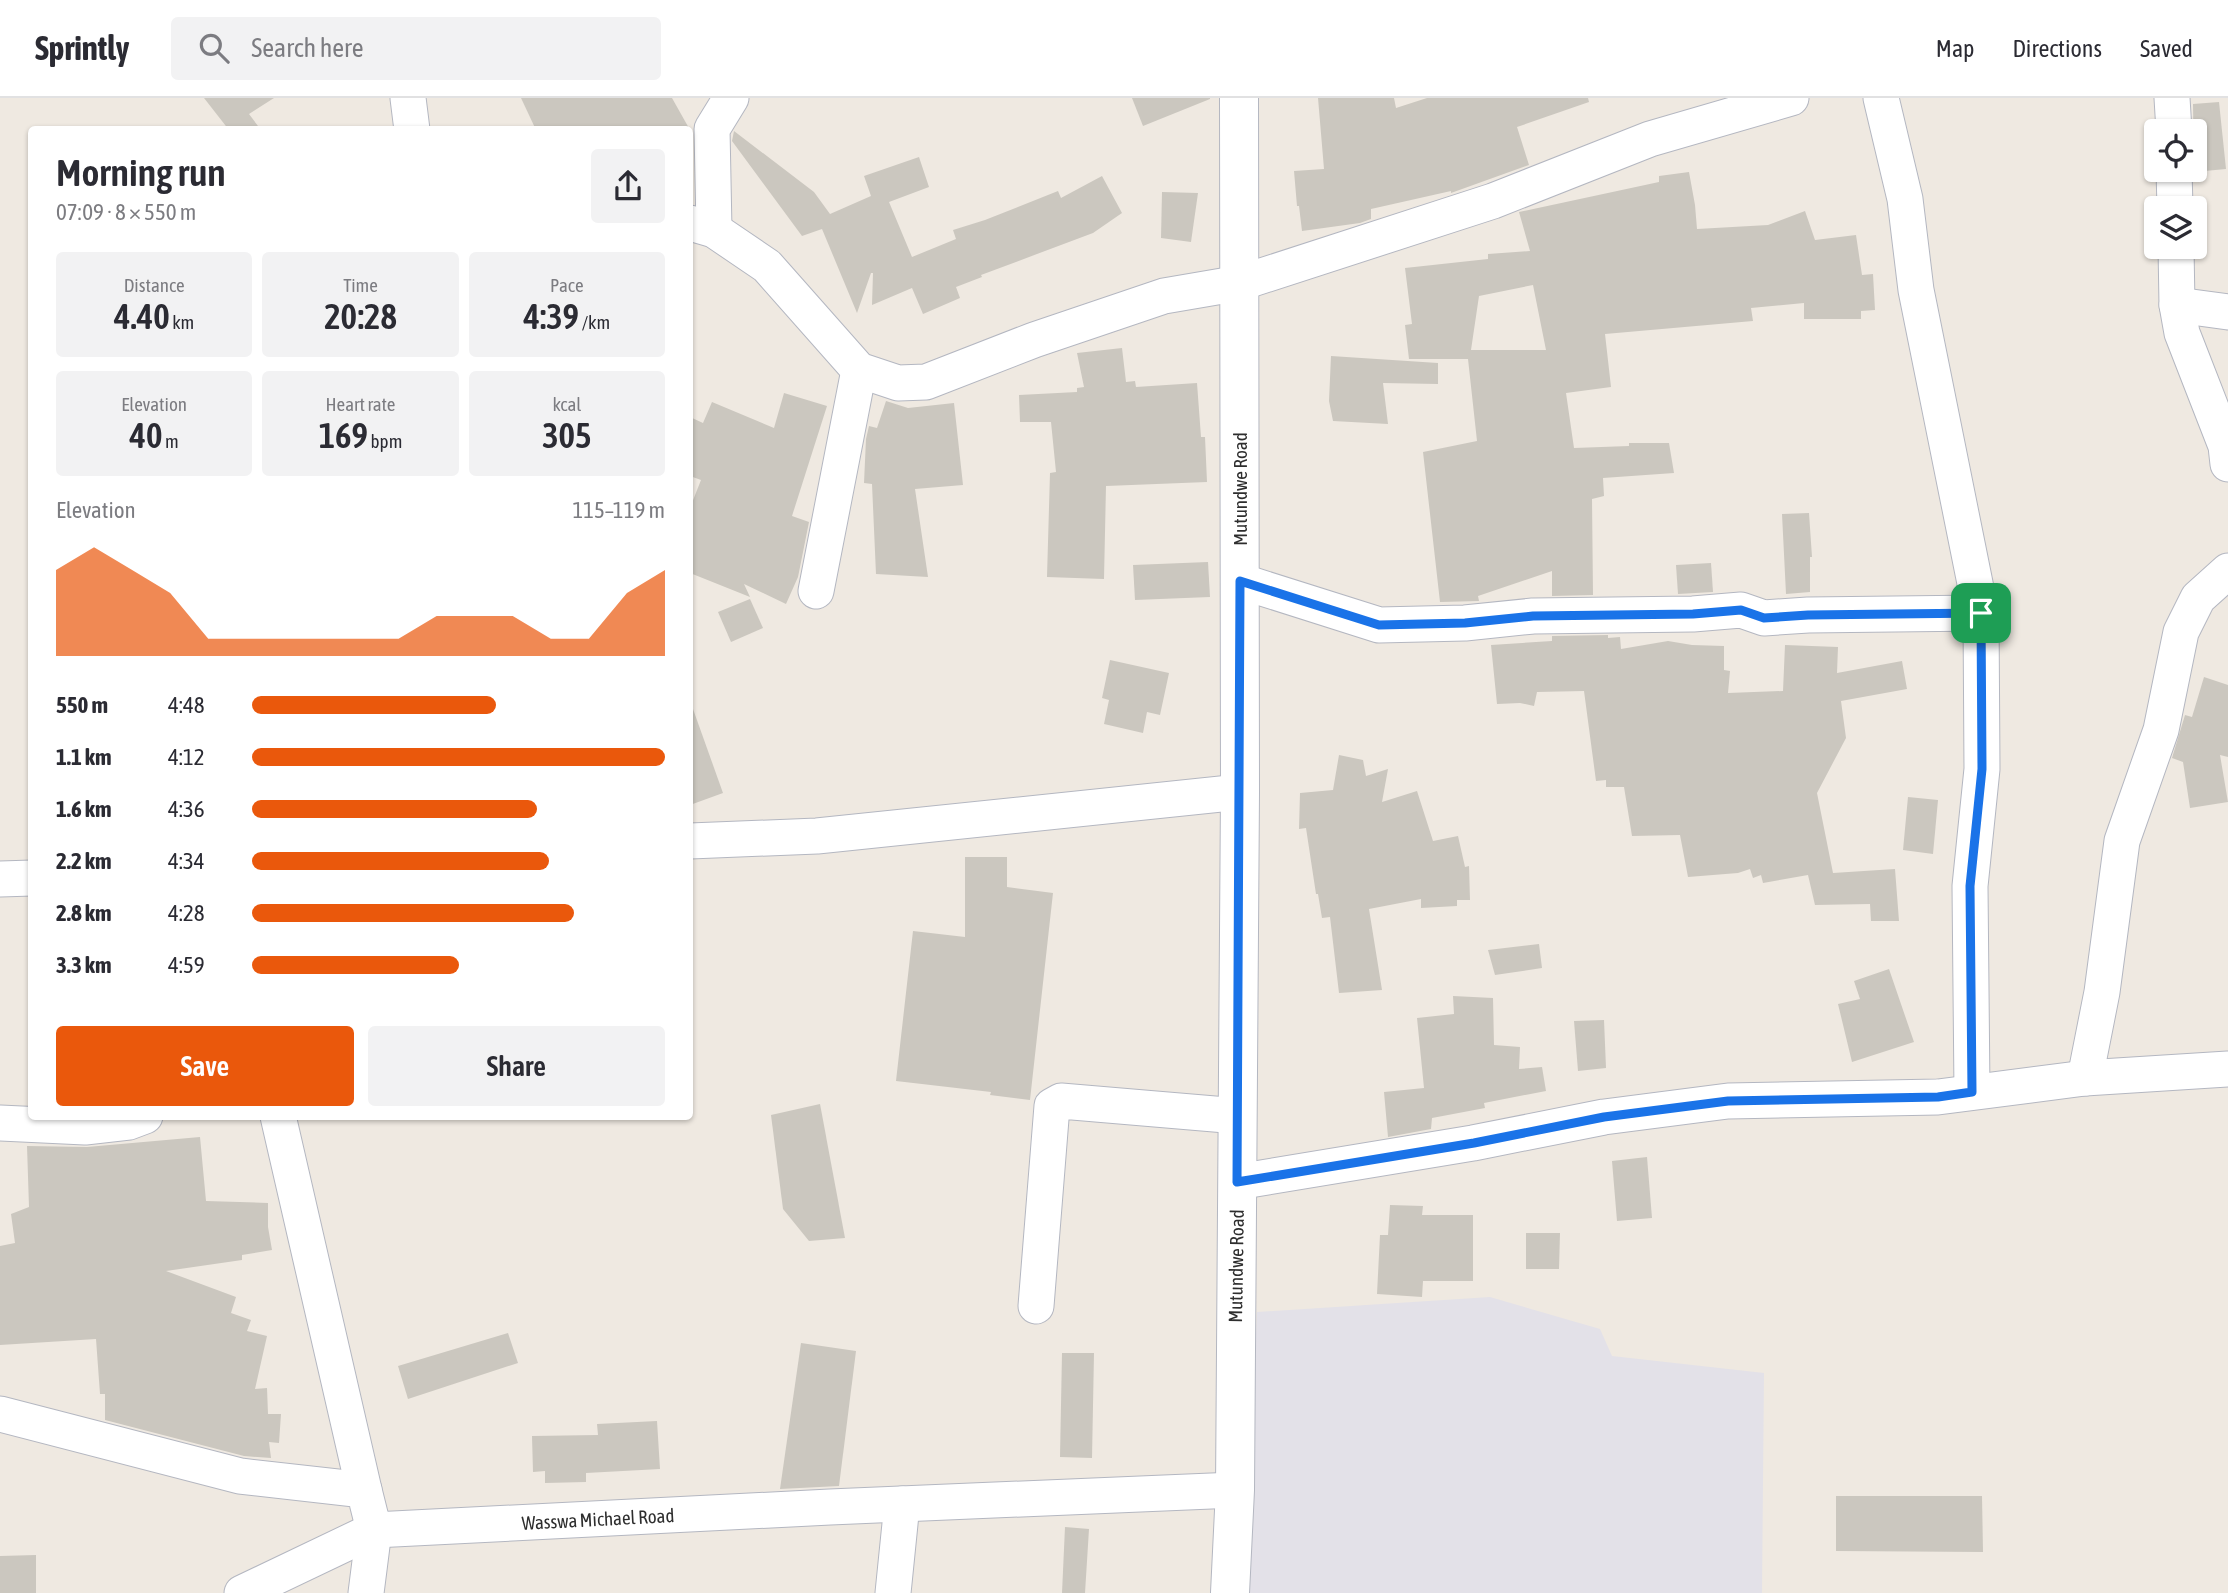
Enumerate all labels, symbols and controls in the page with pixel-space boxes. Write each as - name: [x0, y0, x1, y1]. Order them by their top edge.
- search box: [171, 17, 661, 80]
- text: Sprintly: [35, 29, 129, 67]
- icon: search: [195, 29, 233, 67]
- text: Search here: [251, 33, 364, 63]
- text: Map: [1936, 35, 1974, 62]
- text: Directions: [2012, 35, 2102, 62]
- text: Saved: [2140, 35, 2193, 62]
- map controls: [2144, 119, 2207, 259]
- button: locate: [2144, 119, 2207, 182]
- button: share: [591, 149, 665, 223]
- text: Morning run: [56, 151, 226, 194]
- button: layers: [2144, 196, 2207, 259]
- text: 07:09 · 8 × 550 m: [56, 199, 196, 225]
- text: Distance: [124, 274, 185, 296]
- text: Time: [343, 274, 378, 296]
- text: Pace: [550, 274, 584, 296]
- text: 4.40: [114, 296, 170, 336]
- text: 20:28: [324, 296, 397, 336]
- text: 4:39: [523, 296, 579, 336]
- text: km: [170, 311, 194, 333]
- text: /km: [579, 311, 610, 333]
- text: Elevation: [121, 393, 187, 415]
- text: Heart rate: [326, 393, 395, 415]
- text: kcal: [552, 393, 581, 415]
- text: 40: [130, 415, 162, 455]
- text: 169: [319, 415, 368, 455]
- text: 305: [542, 415, 592, 455]
- text: m: [162, 430, 179, 452]
- text: bpm: [368, 430, 402, 452]
- street label: Mutundwe Road: [1229, 432, 1251, 546]
- text: Elevation: [56, 497, 136, 523]
- text: 115–119 m: [572, 497, 665, 523]
- pin: [1951, 583, 2011, 643]
- icon: arrive: [1962, 594, 2000, 632]
- text: 550 m: [56, 692, 108, 718]
- text: 4:48: [168, 692, 205, 718]
- text: 1.1 km: [56, 744, 112, 770]
- text: 4:12: [168, 744, 205, 770]
- text: 1.6 km: [56, 796, 112, 822]
- text: 4:36: [168, 796, 205, 822]
- text: 2.2 km: [56, 848, 112, 874]
- text: 4:34: [168, 848, 205, 874]
- text: 2.8 km: [56, 900, 112, 926]
- text: 4:28: [168, 900, 205, 926]
- text: 3.3 km: [56, 952, 112, 978]
- text: 4:59: [168, 952, 205, 978]
- button: Save: [56, 1026, 354, 1106]
- button: Share: [368, 1026, 665, 1106]
- street label: Mutundwe Road: [1224, 1209, 1248, 1323]
- street label: Wasswa Michael Road: [521, 1504, 675, 1534]

